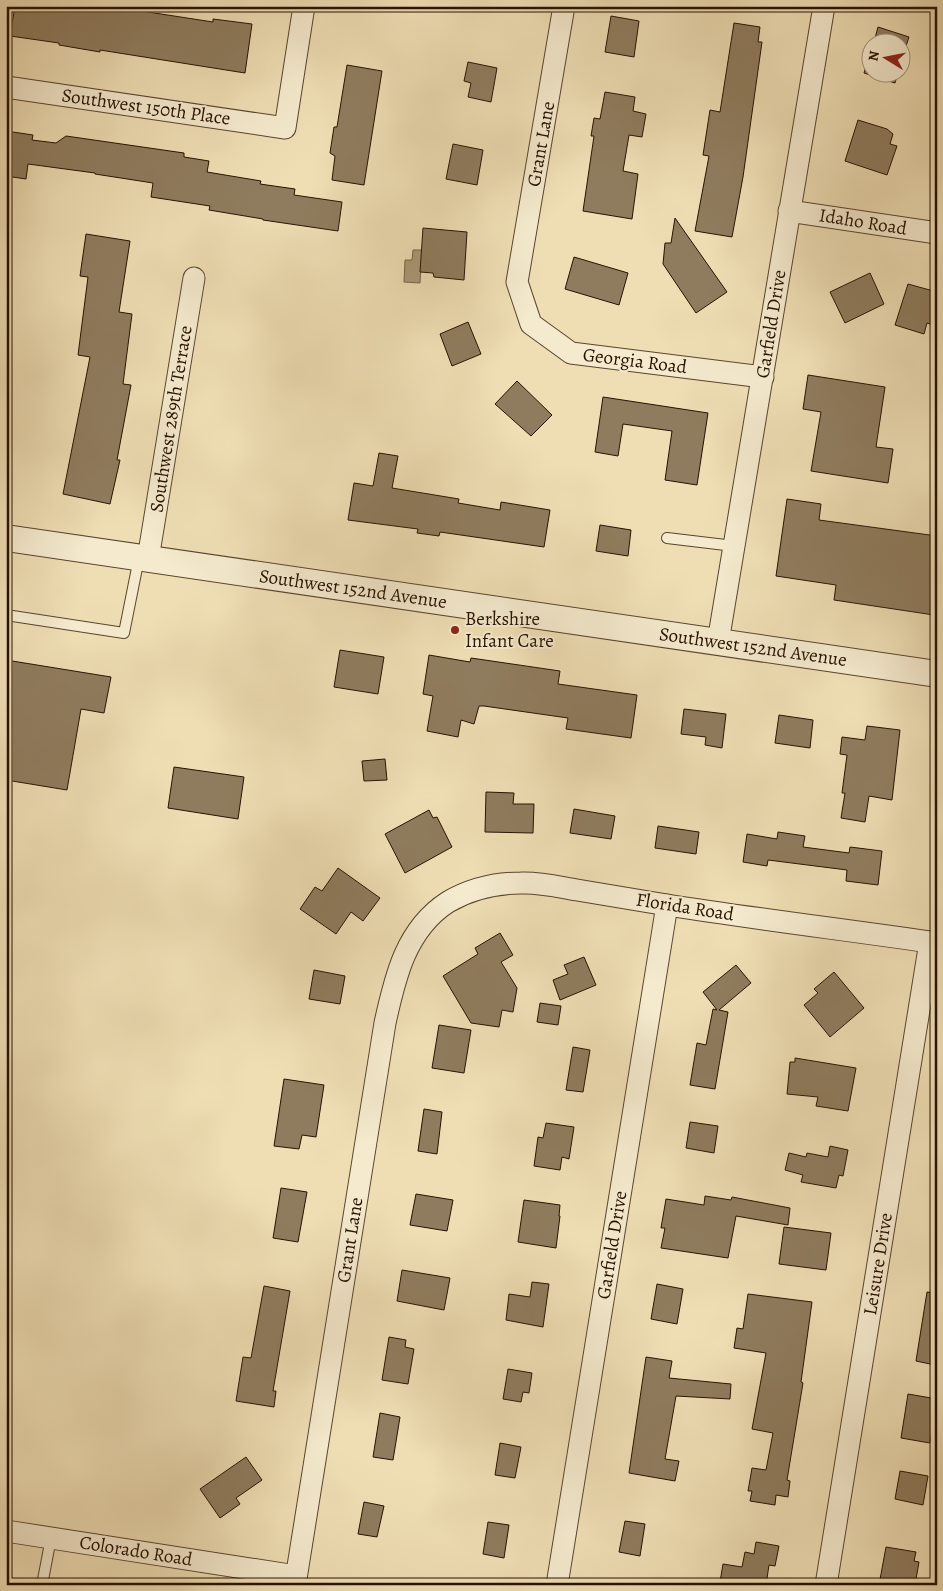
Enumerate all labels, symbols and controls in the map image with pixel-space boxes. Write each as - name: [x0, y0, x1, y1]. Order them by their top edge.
- north arrow: [860, 32, 910, 82]
- text: N: [863, 49, 884, 63]
- street label: Southwest 150th Place: [60, 82, 232, 132]
- street label: Grant Lane: [521, 99, 561, 189]
- street label: Idaho Road: [817, 202, 910, 242]
- street label: Garfield Drive: [750, 268, 792, 380]
- street label: Southwest 289th Terrace: [143, 324, 199, 514]
- street label: Georgia Road: [582, 342, 689, 380]
- street label: Southwest 152nd Avenue: [257, 563, 449, 615]
- place label: Berkshire Infant Care: [465, 606, 554, 654]
- street label: Southwest 152nd Avenue: [657, 621, 849, 673]
- marker: Berkshire Infant Care: [449, 624, 461, 636]
- street label: Florida Road: [634, 886, 737, 928]
- street label: Garfield Drive: [591, 1189, 633, 1301]
- street label: Grant Lane: [330, 1195, 370, 1285]
- street label: Leisure Drive: [857, 1211, 899, 1317]
- street label: Colorado Road: [78, 1529, 195, 1573]

